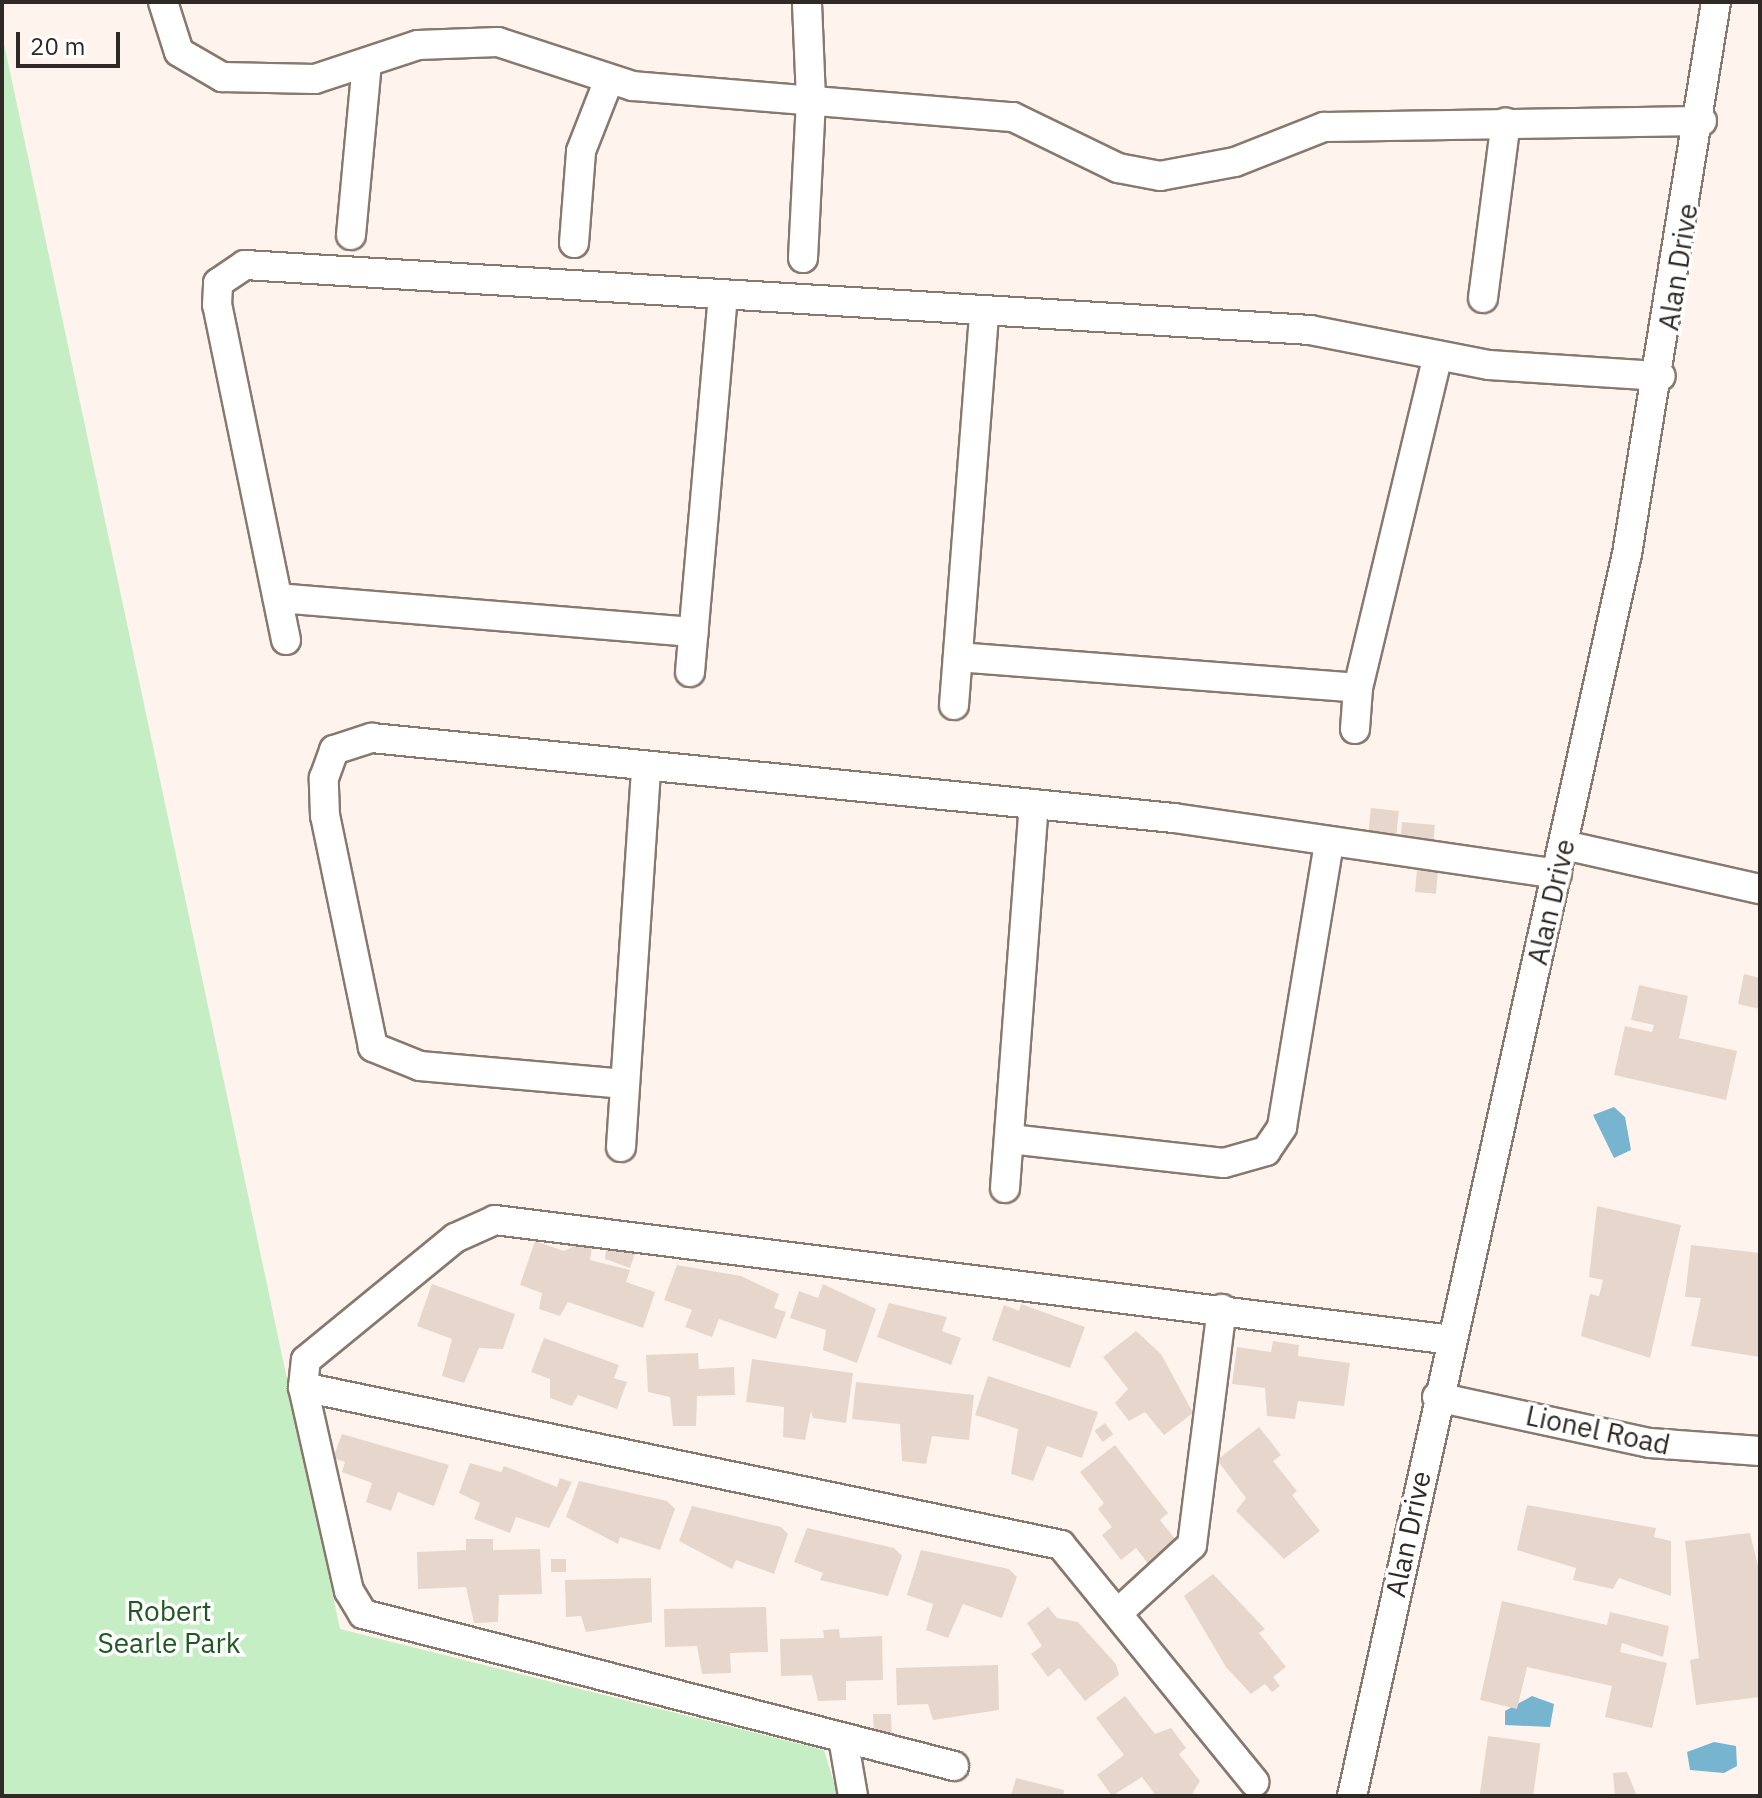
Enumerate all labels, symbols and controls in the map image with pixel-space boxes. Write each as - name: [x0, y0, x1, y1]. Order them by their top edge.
- scale bar: [20, 16, 124, 66]
- text: 20 m: [30, 30, 85, 62]
- street label: Alan Drive: [1651, 201, 1705, 333]
- street label: Alan Drive: [1520, 836, 1582, 968]
- street label: Lionel Road: [1523, 1398, 1673, 1462]
- street label: Alan Drive: [1378, 1468, 1438, 1600]
- park label: Robert Searle Park: [97, 1594, 241, 1660]

